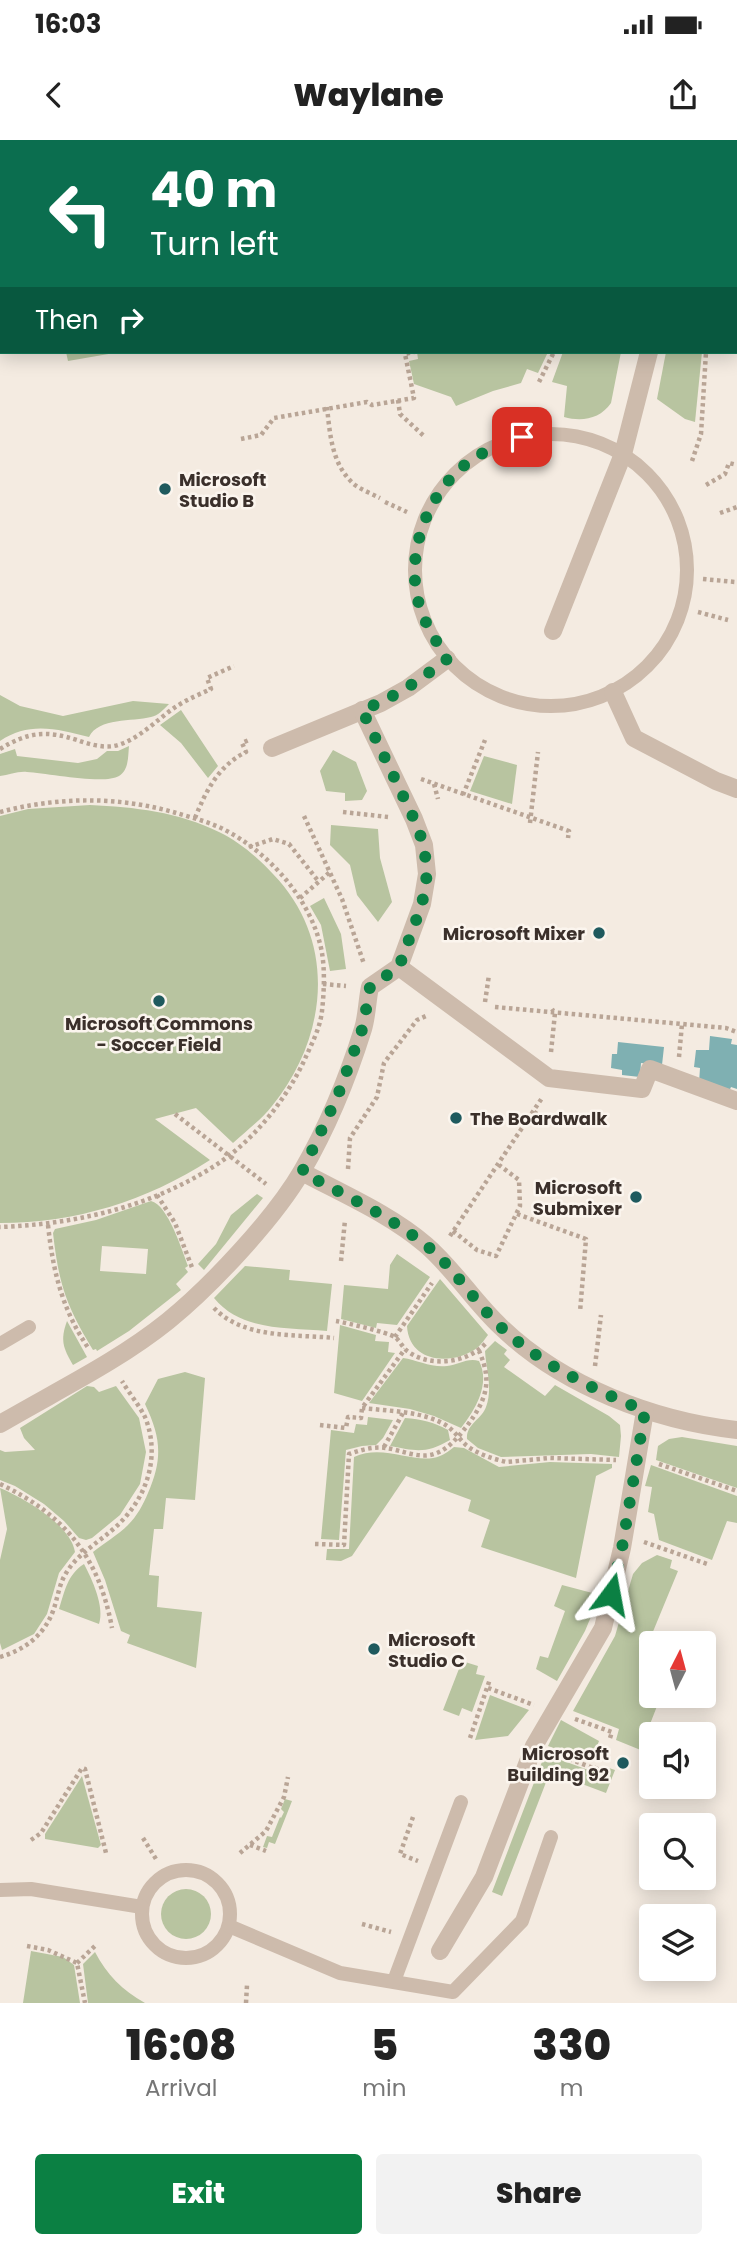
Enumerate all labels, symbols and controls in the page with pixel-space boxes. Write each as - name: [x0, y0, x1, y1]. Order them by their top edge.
- text: 16:03: [35, 6, 101, 42]
- text: Waylane: [293, 72, 444, 117]
- icon: back: [35, 76, 73, 114]
- icon: share: [664, 76, 702, 114]
- text: 40 m: [150, 156, 277, 224]
- icon: left: [35, 168, 126, 259]
- text: Turn left: [150, 221, 279, 266]
- icon: right: [112, 301, 150, 339]
- text: Then: [35, 302, 98, 338]
- pin: [492, 407, 552, 467]
- icon: arrive: [503, 418, 541, 456]
- place label: Microsoft Studio B: [179, 467, 266, 513]
- marker: Microsoft Studio B: [157, 481, 173, 497]
- place label: Microsoft Mixer: [443, 921, 585, 946]
- marker: Microsoft Mixer: [591, 925, 607, 941]
- marker: Microsoft Commons - Soccer Field: [151, 993, 167, 1009]
- place label: Microsoft Commons - Soccer Field: [65, 1011, 253, 1057]
- place label: The Boardwalk: [470, 1106, 608, 1131]
- marker: The Boardwalk: [448, 1110, 464, 1126]
- place label: Microsoft Submixer: [533, 1175, 622, 1221]
- marker: Microsoft Submixer: [628, 1189, 644, 1205]
- position arrow: [574, 1557, 648, 1631]
- place label: Microsoft Studio C: [388, 1627, 475, 1673]
- north arrow: [639, 1631, 716, 1708]
- map controls: [639, 1631, 716, 1981]
- marker: Microsoft Studio C: [366, 1641, 382, 1657]
- button: sound: [639, 1722, 716, 1799]
- place label: Microsoft Building 92: [507, 1741, 609, 1787]
- marker: Microsoft Building 92: [615, 1755, 631, 1771]
- button: search: [639, 1813, 716, 1890]
- button: layers: [639, 1904, 716, 1981]
- text: 16:08: [126, 2016, 237, 2075]
- text: 5: [371, 2016, 398, 2075]
- text: 330: [532, 2016, 611, 2075]
- text: Arrival: [145, 2072, 217, 2104]
- text: min: [362, 2072, 406, 2104]
- text: m: [560, 2072, 584, 2104]
- button: Exit: [35, 2154, 362, 2234]
- button: Share: [376, 2154, 702, 2234]

